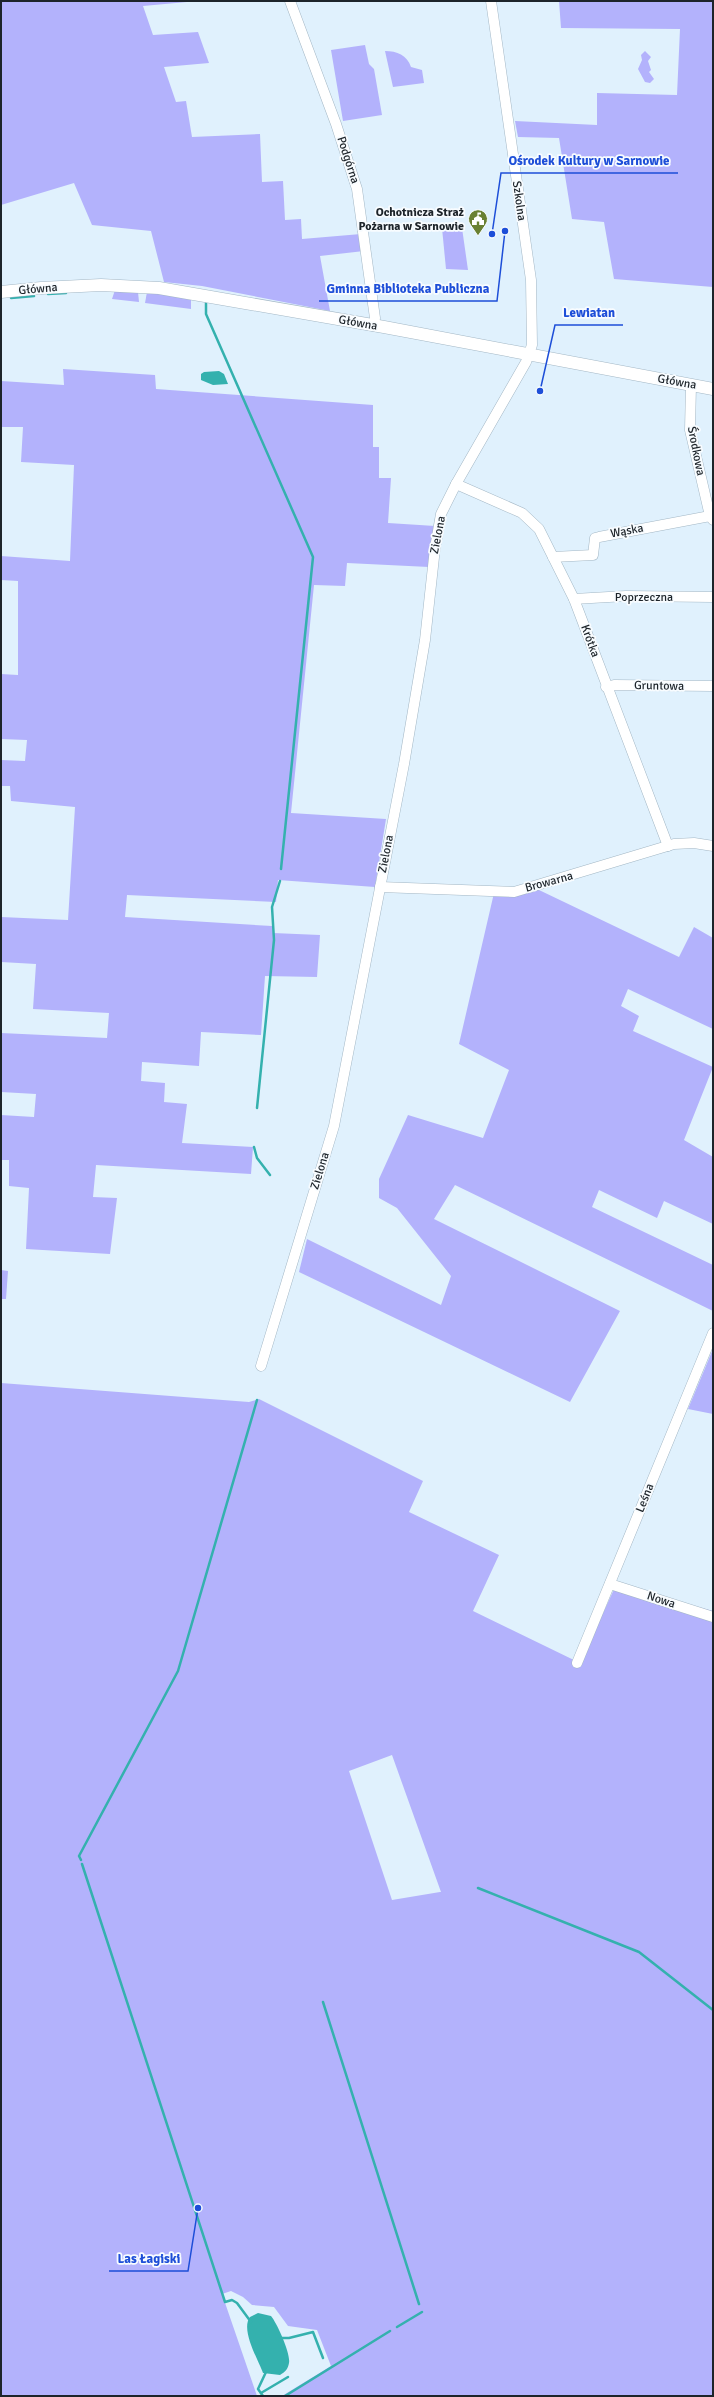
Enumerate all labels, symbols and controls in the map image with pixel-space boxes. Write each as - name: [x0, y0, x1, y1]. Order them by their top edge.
- street label: Podgórna: [333, 135, 363, 185]
- callout: Ośrodek Kultury w Sarnowie: [501, 148, 678, 173]
- text: Ośrodek Kultury w Sarnowie: [508, 153, 670, 169]
- street label: Szkolna: [509, 180, 529, 222]
- place label: Ochotnicza Straż Pożarna w Sarnowie: [358, 205, 465, 234]
- public building icon: Ochotnicza Straż Pożarna w Sarnowie: [467, 208, 489, 236]
- callout: Gminna Biblioteka Publiczna: [319, 276, 497, 301]
- street label: Główna: [18, 280, 58, 298]
- text: Gminna Biblioteka Publiczna: [327, 281, 490, 297]
- callout: Lewiatan: [555, 300, 623, 325]
- text: Lewiatan: [563, 305, 615, 321]
- street label: Główna: [337, 312, 379, 334]
- street label: Główna: [656, 371, 698, 393]
- street label: Środkowa: [684, 425, 708, 477]
- street label: Zielona: [427, 515, 449, 555]
- street label: Wąska: [609, 520, 645, 542]
- street label: Poprzeczna: [615, 590, 673, 605]
- street label: Krótka: [577, 623, 603, 659]
- street label: Gruntowa: [634, 678, 684, 694]
- street label: Zielona: [375, 834, 397, 874]
- street label: Browarna: [523, 868, 575, 896]
- street label: Zielona: [307, 1151, 333, 1191]
- street label: Leśna: [632, 1481, 658, 1515]
- street label: Nowa: [645, 1588, 677, 1612]
- callout: Las Łagiski: [109, 2246, 188, 2271]
- text: Las Łagiski: [118, 2251, 181, 2267]

